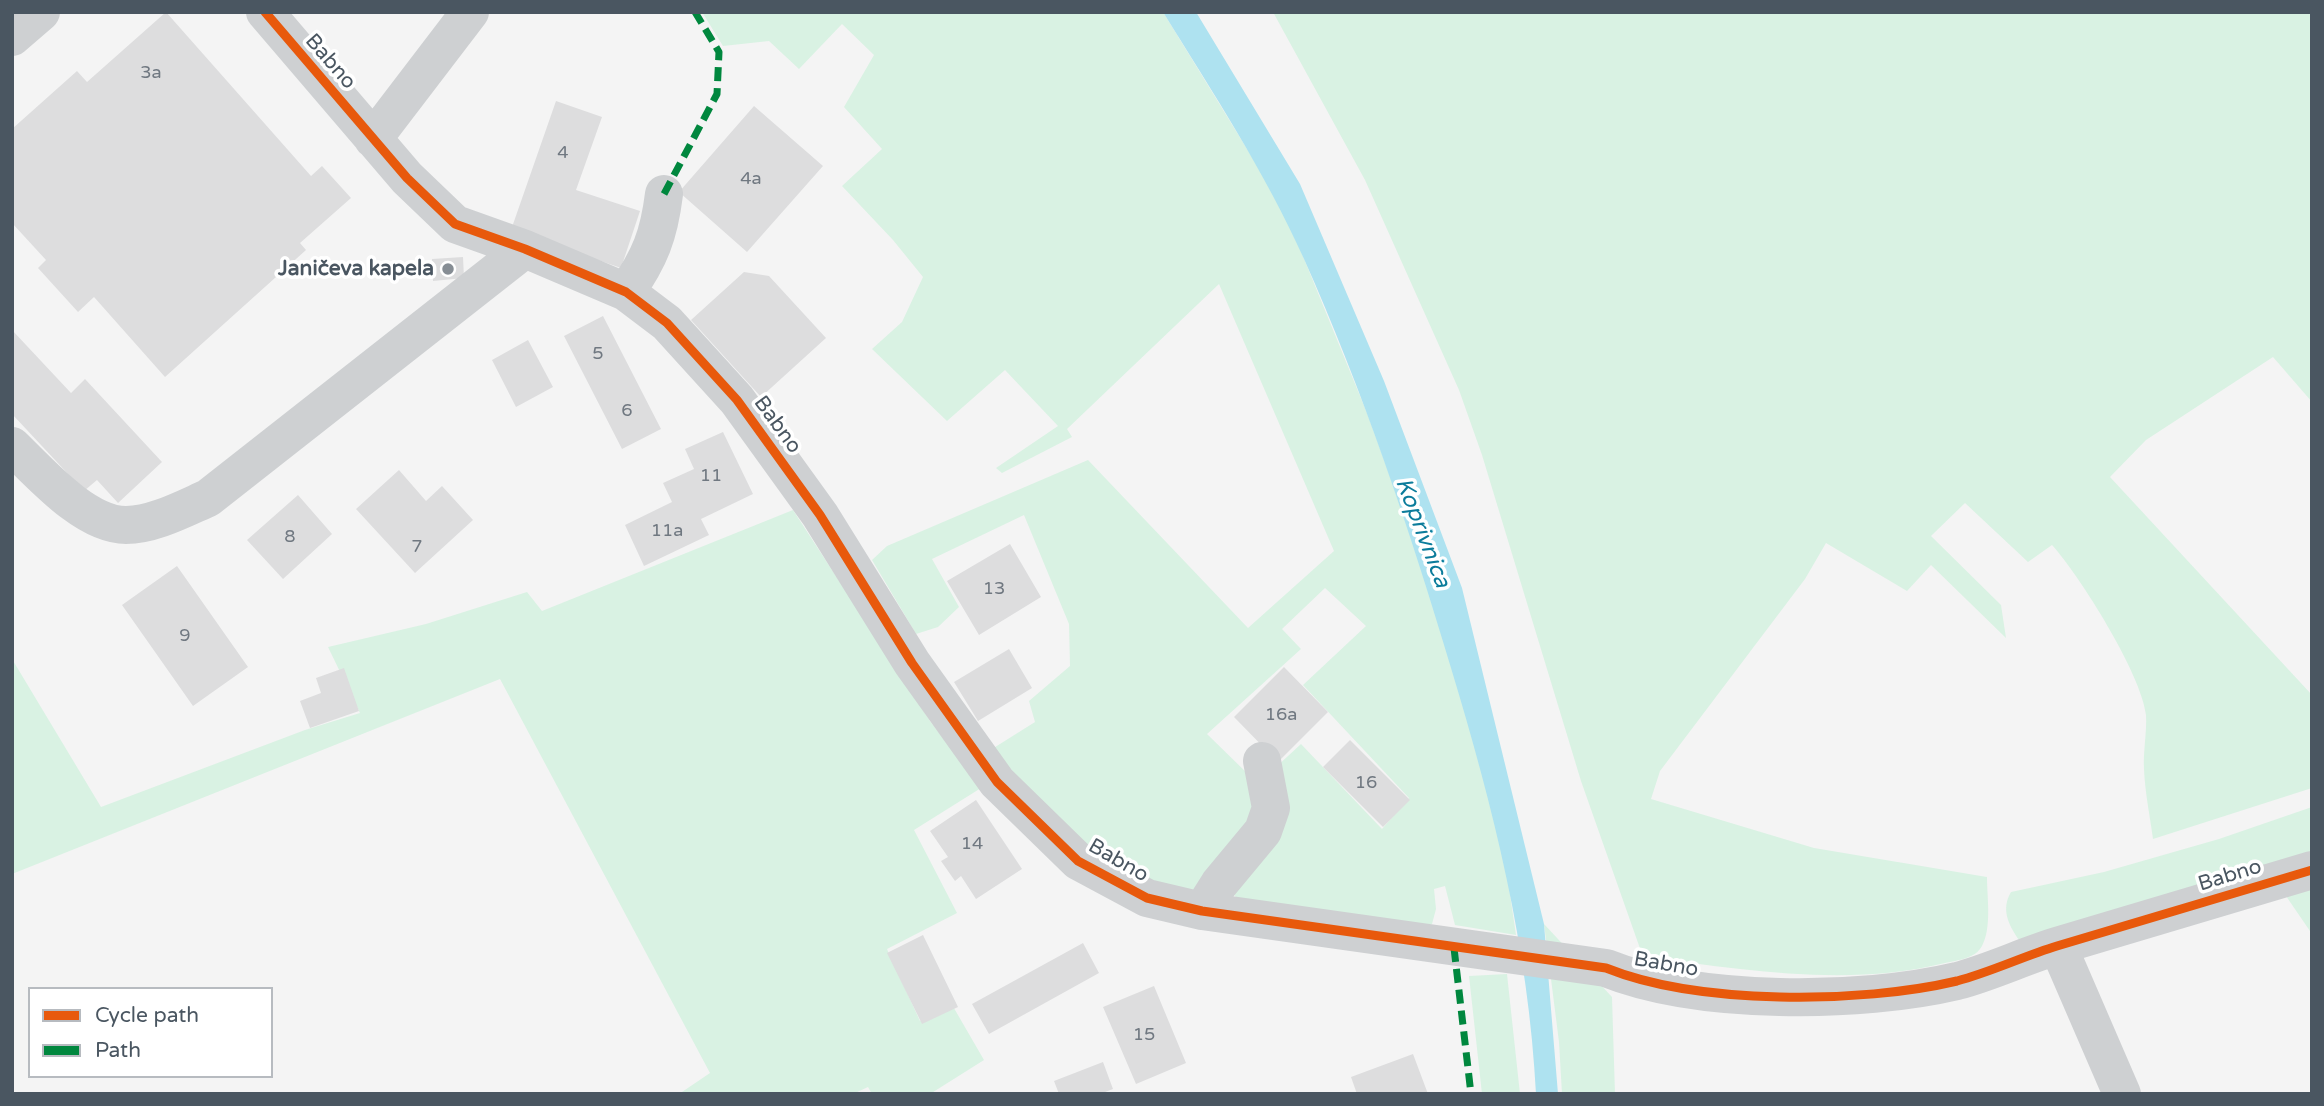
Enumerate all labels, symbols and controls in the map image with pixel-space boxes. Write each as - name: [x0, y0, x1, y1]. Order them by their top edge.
- street label: Babno: [299, 29, 361, 95]
- house number: 3a: [140, 62, 162, 84]
- house number: 4: [557, 142, 569, 164]
- house number: 4a: [740, 168, 762, 190]
- place label: Janičeva kapela: [278, 256, 434, 282]
- marker: Janičeva kapela: [440, 261, 456, 277]
- house number: 5: [592, 343, 604, 365]
- street label: Babno: [748, 391, 806, 459]
- house number: 6: [621, 400, 633, 422]
- house number: 11: [700, 465, 722, 487]
- water label: Koprivnica: [1388, 474, 1456, 592]
- house number: 11a: [651, 520, 683, 542]
- house number: 8: [284, 526, 296, 548]
- house number: 7: [411, 536, 423, 558]
- house number: 13: [983, 578, 1005, 600]
- house number: 9: [179, 625, 191, 647]
- house number: 16a: [1265, 704, 1297, 726]
- house number: 16: [1355, 772, 1377, 794]
- house number: 14: [961, 833, 983, 855]
- street label: Babno: [1083, 834, 1153, 888]
- street label: Babno: [2195, 854, 2265, 898]
- street label: Babno: [1632, 947, 1700, 983]
- legend: [28, 987, 273, 1078]
- text: Cycle path: [95, 1003, 199, 1028]
- house number: 15: [1133, 1024, 1155, 1046]
- text: Path: [95, 1038, 141, 1063]

